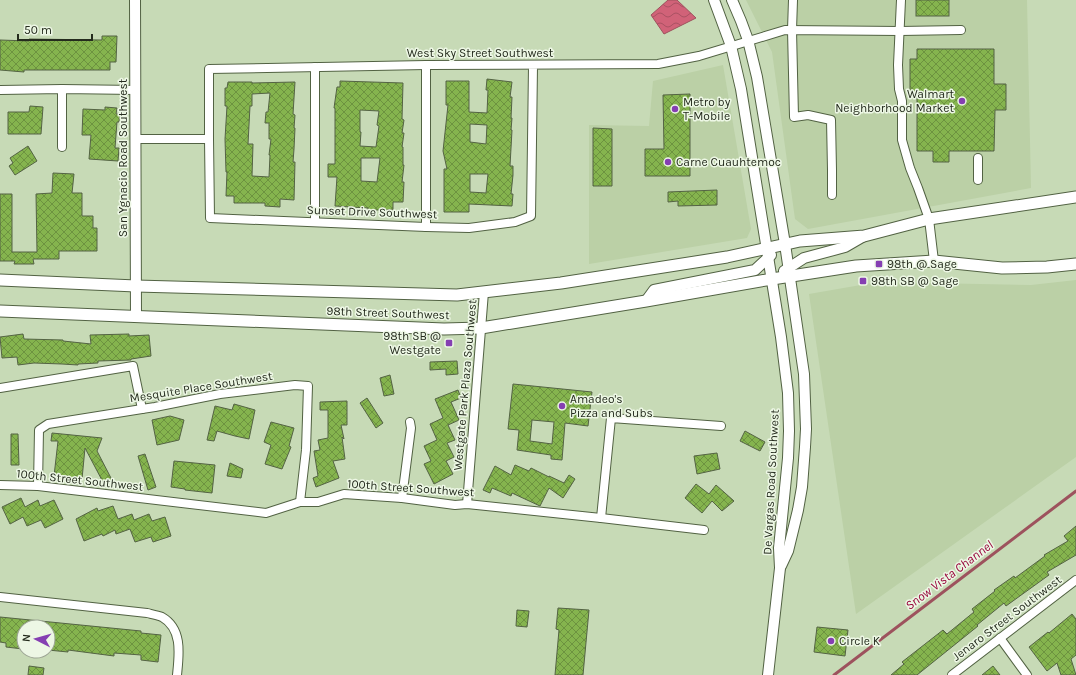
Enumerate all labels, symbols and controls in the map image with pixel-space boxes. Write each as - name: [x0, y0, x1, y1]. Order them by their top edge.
- scale bar: [18, 16, 92, 42]
- text: 50 m: [24, 23, 52, 37]
- street label: West Sky Street Southwest: [407, 46, 554, 60]
- street label: San Ygnacio Road Southwest: [116, 78, 130, 237]
- place label: Walmart Neighborhood Market: [835, 87, 954, 115]
- place label: Metro by T-Mobile: [683, 95, 731, 123]
- marker: Walmart Neighborhood Market: [957, 96, 967, 106]
- marker: Metro by T-Mobile: [670, 104, 680, 114]
- place label: Carne Cuauhtemoc: [676, 155, 781, 169]
- marker: Carne Cuauhtemoc: [663, 157, 673, 167]
- street label: Sunset Drive Southwest: [306, 203, 438, 221]
- place label: 98th @ Sage: [887, 257, 957, 271]
- marker: 98th @ Sage: [874, 259, 884, 269]
- place label: 98th SB @ Sage: [871, 274, 958, 288]
- marker: 98th SB @ Sage: [858, 276, 868, 286]
- street label: Westgate Park Plaza Southwest: [451, 298, 479, 471]
- street label: 98th Street Southwest: [326, 304, 450, 322]
- place label: 98th SB @ Westgate: [383, 329, 441, 357]
- marker: 98th SB @ Westgate: [444, 338, 454, 348]
- street label: Mesquite Place Southwest: [129, 369, 274, 405]
- place label: Amadeo's Pizza and Subs: [570, 392, 653, 420]
- marker: Amadeo's Pizza and Subs: [557, 401, 567, 411]
- street label: De Vargas Road Southwest: [760, 408, 782, 555]
- street label: 100th Street Southwest: [16, 466, 144, 494]
- street label: 100th Street Southwest: [347, 477, 475, 499]
- water label: Snow Vista Channel: [902, 537, 996, 613]
- street label: Jenaro Street Southwest: [950, 572, 1065, 664]
- north arrow: [16, 619, 56, 659]
- text: N: [20, 633, 33, 643]
- place label: Circle K: [839, 634, 881, 648]
- marker: Circle K: [826, 636, 836, 646]

